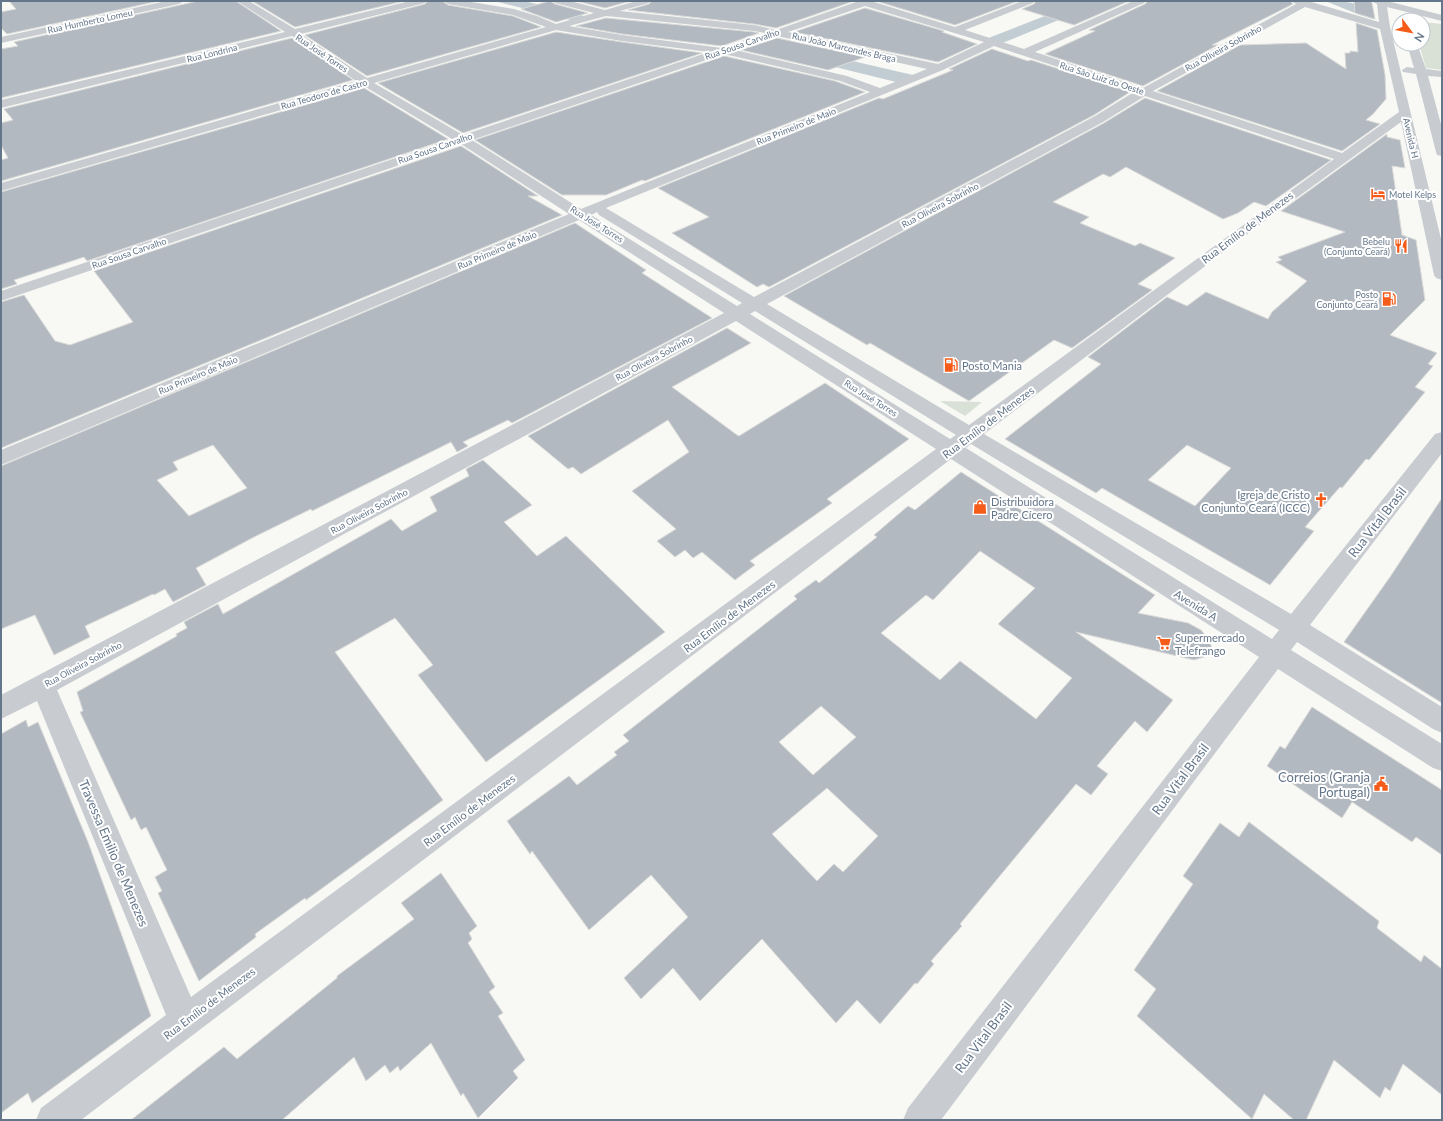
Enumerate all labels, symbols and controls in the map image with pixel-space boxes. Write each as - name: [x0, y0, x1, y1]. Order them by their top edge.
- street label: Rua Humberto Lomeu: [46, 7, 134, 35]
- north arrow: [1391, 12, 1431, 52]
- street label: Rua Oliveira Sobrinho: [1183, 22, 1263, 74]
- street label: Rua Sousa Carvalho: [703, 26, 781, 62]
- street label: Rua João Marcondes Braga: [791, 30, 897, 64]
- street label: Rua José Torres: [294, 31, 350, 75]
- text: N: [1412, 31, 1428, 45]
- street label: Rua Londrina: [186, 41, 238, 65]
- street label: Rua São Luiz do Oeste: [1058, 59, 1146, 97]
- street label: Rua Teodoro de Castro: [279, 76, 369, 112]
- street label: Rua Primeiro de Maio: [755, 105, 837, 147]
- street label: Avenida H: [1401, 117, 1421, 159]
- street label: Rua Sousa Carvalho: [396, 130, 474, 166]
- street label: Rua Oliveira Sobrinho: [900, 180, 980, 230]
- hotel icon: Motel Kelps: [1370, 186, 1386, 202]
- street label: Rua Emílio de Menezes: [1199, 188, 1296, 266]
- place label: Motel Kelps: [1389, 189, 1436, 200]
- street label: Rua José Torres: [568, 203, 626, 245]
- street label: Rua Primeiro de Maio: [456, 228, 538, 272]
- street label: Rua Sousa Carvalho: [90, 235, 168, 271]
- place label: Bebelu (Conjunto Ceará): [1324, 236, 1390, 257]
- restaurant icon: Bebelu (Conjunto Ceará): [1393, 238, 1409, 254]
- place label: Posto Conjunto Ceará: [1316, 289, 1378, 310]
- fuel station icon: Posto Conjunto Ceará: [1381, 291, 1397, 307]
- street label: Rua Oliveira Sobrinho: [614, 333, 694, 383]
- street label: Rua Primeiro de Maio: [157, 353, 239, 397]
- fuel station icon: Posto Mania: [943, 357, 959, 373]
- place label: Posto Mania: [962, 359, 1022, 372]
- street label: Rua José Torres: [842, 377, 900, 419]
- street label: Rua Emílio de Menezes: [940, 383, 1037, 461]
- street label: Rua Vital Brasil: [1345, 484, 1409, 560]
- street label: Rua Oliveira Sobrinho: [329, 486, 409, 536]
- place label: Igreja de Cristo Conjunto Ceará (ICCC): [1201, 488, 1310, 514]
- church icon: Igreja de Cristo Conjunto Ceará (ICCC): [1313, 492, 1329, 508]
- place label: Distribuidora Padre Cícero: [991, 495, 1054, 521]
- shop icon: Distribuidora Padre Cícero: [972, 499, 988, 515]
- street label: Rua Emílio de Menezes: [681, 577, 778, 655]
- street label: Avenida A: [1172, 587, 1221, 624]
- place label: Supermercado Telefrango: [1175, 631, 1245, 657]
- supermarket icon: Supermercado Telefrango: [1156, 635, 1172, 651]
- street label: Rua Oliveira Sobrinho: [43, 639, 123, 689]
- street label: Rua Vital Brasil: [1148, 740, 1212, 818]
- place label: Correios (Granja Portugal): [1278, 769, 1370, 800]
- street label: Rua Emílio de Menezes: [421, 771, 518, 849]
- public building icon: Correios (Granja Portugal): [1373, 776, 1389, 792]
- street label: Travessa Emilio de Menezes: [76, 777, 152, 929]
- street label: Rua Emílio de Menezes: [161, 964, 258, 1042]
- street label: Rua Vital Brasil: [951, 998, 1015, 1076]

